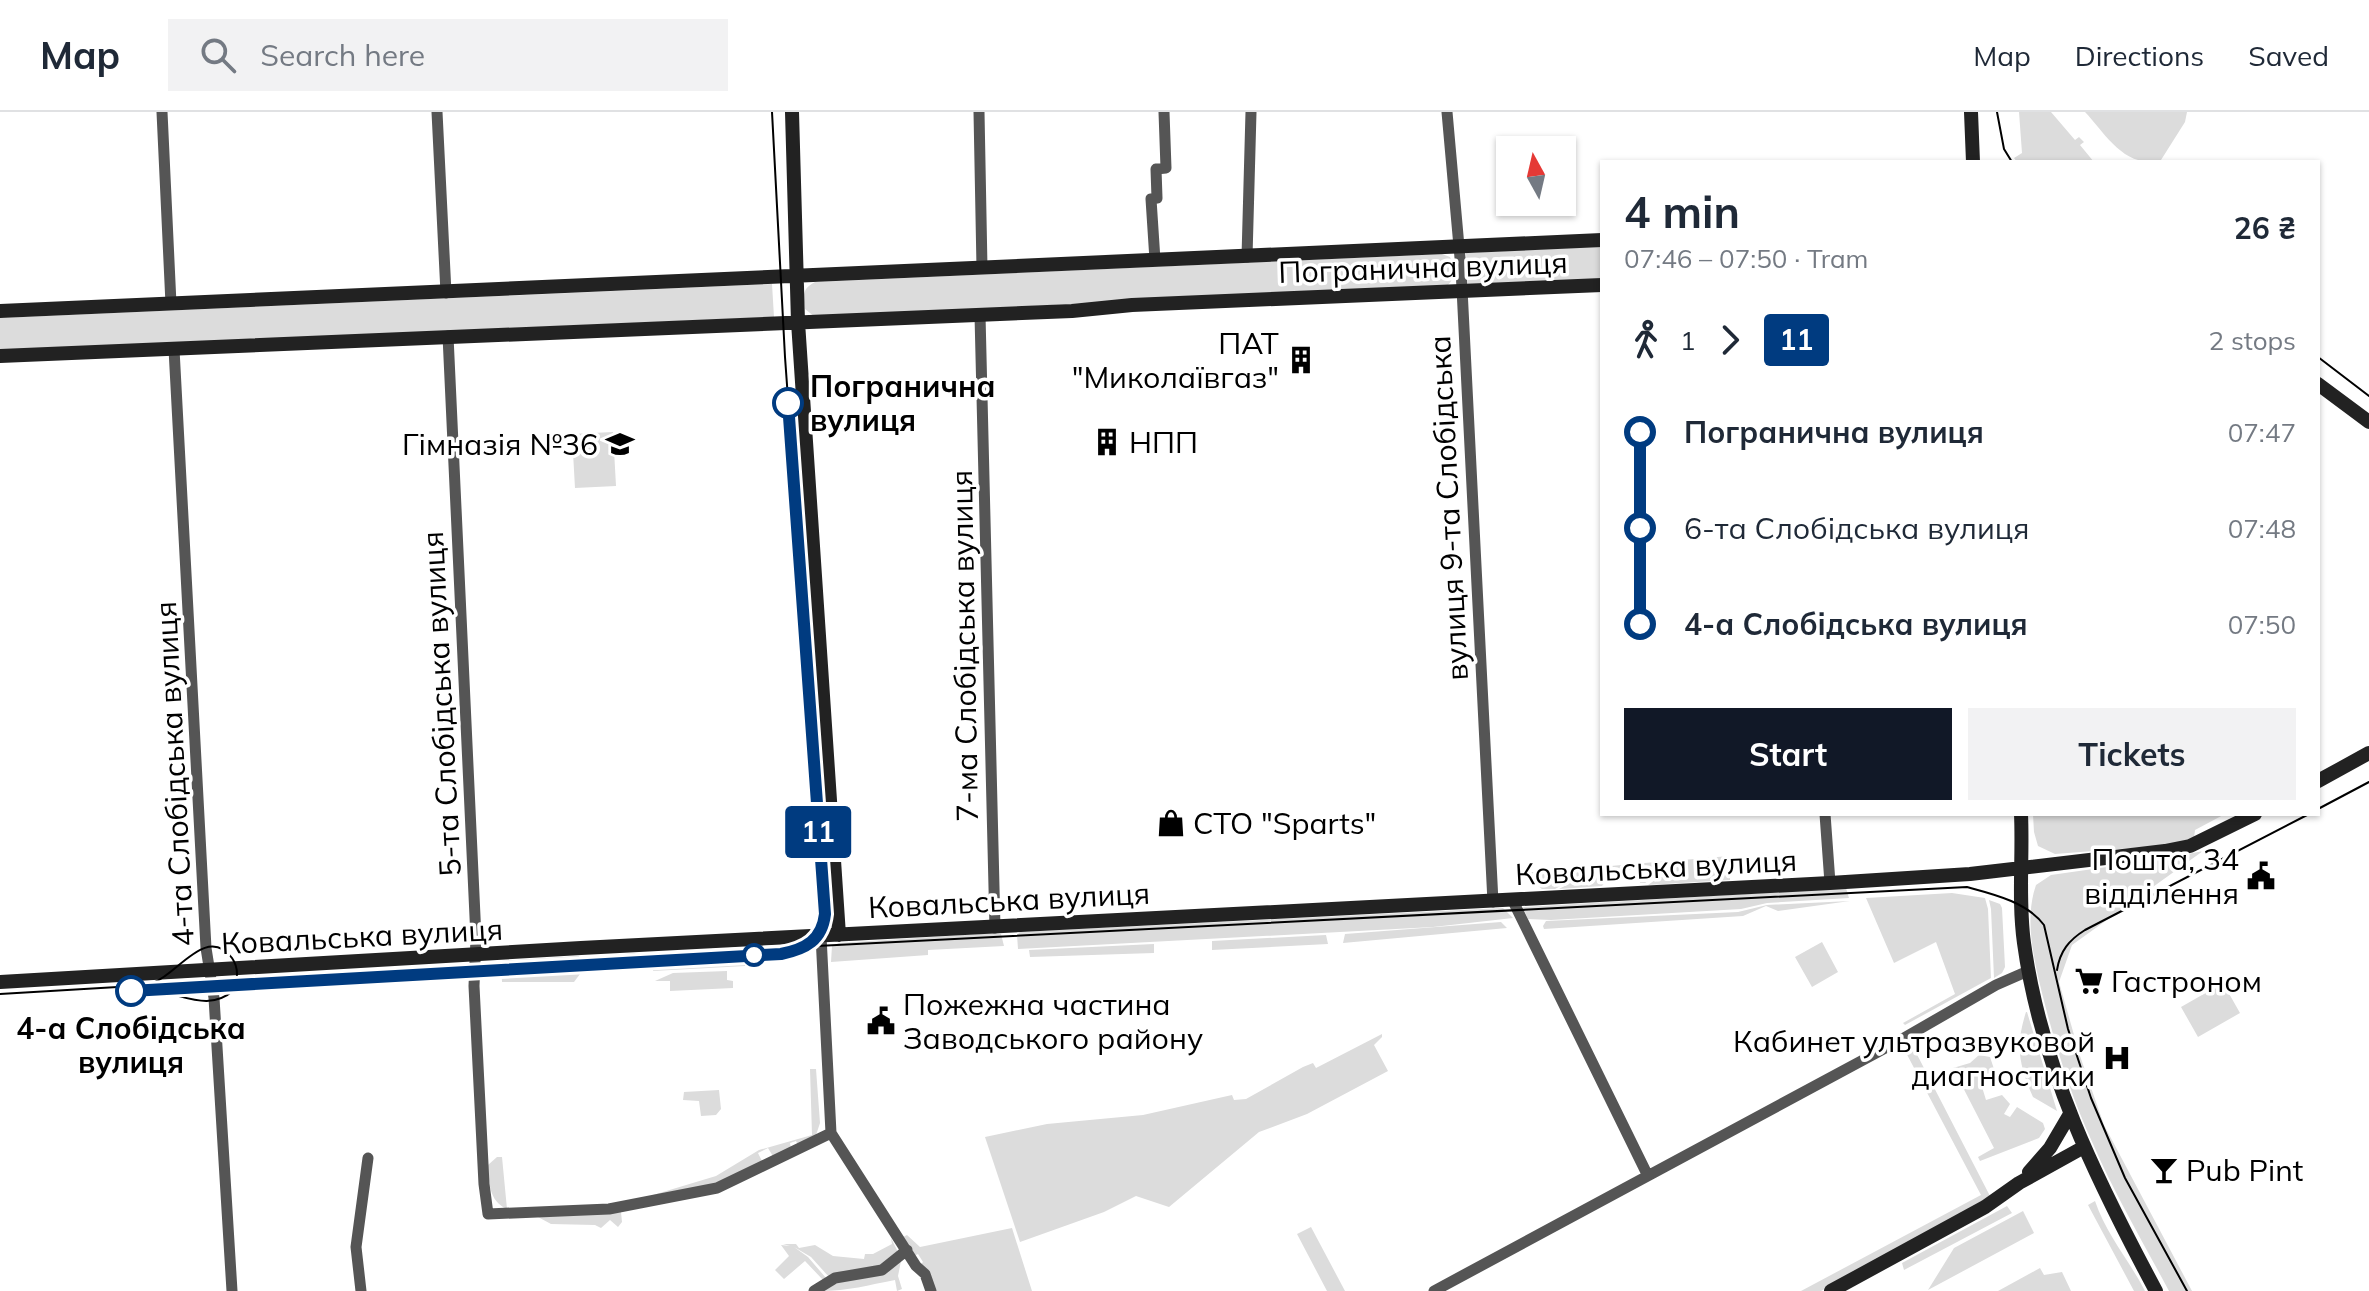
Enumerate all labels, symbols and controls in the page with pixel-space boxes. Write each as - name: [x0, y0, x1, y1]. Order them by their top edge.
- search box: [168, 19, 728, 91]
- text: Map: [40, 31, 120, 79]
- icon: search: [196, 33, 240, 77]
- text: Search here: [260, 36, 425, 74]
- text: Map: [1973, 38, 2031, 73]
- text: Directions: [2075, 38, 2204, 73]
- text: Saved: [2248, 38, 2329, 73]
- north arrow: [1496, 136, 1576, 216]
- map controls: [1496, 136, 1576, 216]
- text: 4 min: [1624, 184, 1740, 239]
- text: 26 ₴: [2234, 209, 2296, 247]
- text: 07:46 – 07:50 · Tram: [1624, 242, 1868, 275]
- street label: Погранична вулиця: [1278, 243, 1568, 291]
- icon: walk: [1624, 318, 1668, 362]
- icon: forward: [1708, 318, 1752, 362]
- text: 11: [1780, 322, 1813, 357]
- place label: ПАТ "Миколаївгаз": [1072, 324, 1279, 396]
- text: 1: [1680, 324, 1696, 357]
- text: 2 stops: [2209, 324, 2296, 357]
- street label: вулиця 9-та Слобідська: [1420, 334, 1476, 682]
- building icon: ПАТ "Миколаївгаз": [1286, 345, 1316, 375]
- place label: Погранична вулиця: [810, 367, 995, 439]
- marker: Погранична вулиця: [773, 388, 803, 418]
- text: Погранична вулиця: [1684, 413, 1984, 451]
- text: 07:47: [2228, 416, 2296, 449]
- place label: НПП: [1129, 423, 1198, 461]
- place label: Гімназія №36: [402, 425, 598, 463]
- building icon: НПП: [1092, 427, 1122, 457]
- school or university icon: Гімназія №36: [605, 429, 635, 459]
- street label: 7-ма Слобідська вулиця: [942, 470, 986, 822]
- text: 6-та Слобідська вулиця: [1684, 509, 2030, 547]
- text: 07:48: [2228, 512, 2296, 545]
- street label: 5-та Слобідська вулиця: [413, 530, 469, 878]
- street label: 4-та Слобідська вулиця: [146, 600, 202, 948]
- text: 4-а Слобідська вулиця: [1684, 605, 2028, 643]
- text: 07:50: [2228, 608, 2296, 641]
- button: Start: [1624, 708, 1952, 800]
- button: Tickets: [1968, 708, 2296, 800]
- place label: СТО "Sparts": [1193, 804, 1376, 842]
- line badge: 11: [782, 806, 854, 858]
- shop icon: СТО "Sparts": [1156, 808, 1186, 838]
- text: 11: [801, 814, 835, 849]
- place label: Пошта, 34 відділення: [2084, 840, 2239, 912]
- street label: Ковальська вулиця: [1514, 841, 1798, 893]
- public building icon: Пошта, 34 відділення: [2246, 861, 2276, 891]
- street label: Ковальська вулиця: [867, 874, 1151, 926]
- street label: Ковальська вулиця: [220, 910, 504, 962]
- unlabelled marker: [743, 944, 765, 966]
- place label: Гастроном: [2111, 962, 2262, 1000]
- supermarket icon: Гастроном: [2074, 966, 2104, 996]
- marker: 4-а Слобідська вулиця: [116, 976, 146, 1006]
- place label: Пожежна частина Заводського району: [903, 985, 1203, 1057]
- public building icon: Пожежна частина Заводського району: [866, 1006, 896, 1036]
- place label: 4-а Слобідська вулиця: [16, 1009, 246, 1081]
- place label: Кабинет ультразвуковой диагностики: [1733, 1022, 2095, 1094]
- hospital icon: Кабинет ультразвуковой диагностики: [2102, 1043, 2132, 1073]
- place label: Pub Pint: [2186, 1151, 2303, 1189]
- bar icon: Pub Pint: [2149, 1155, 2179, 1185]

